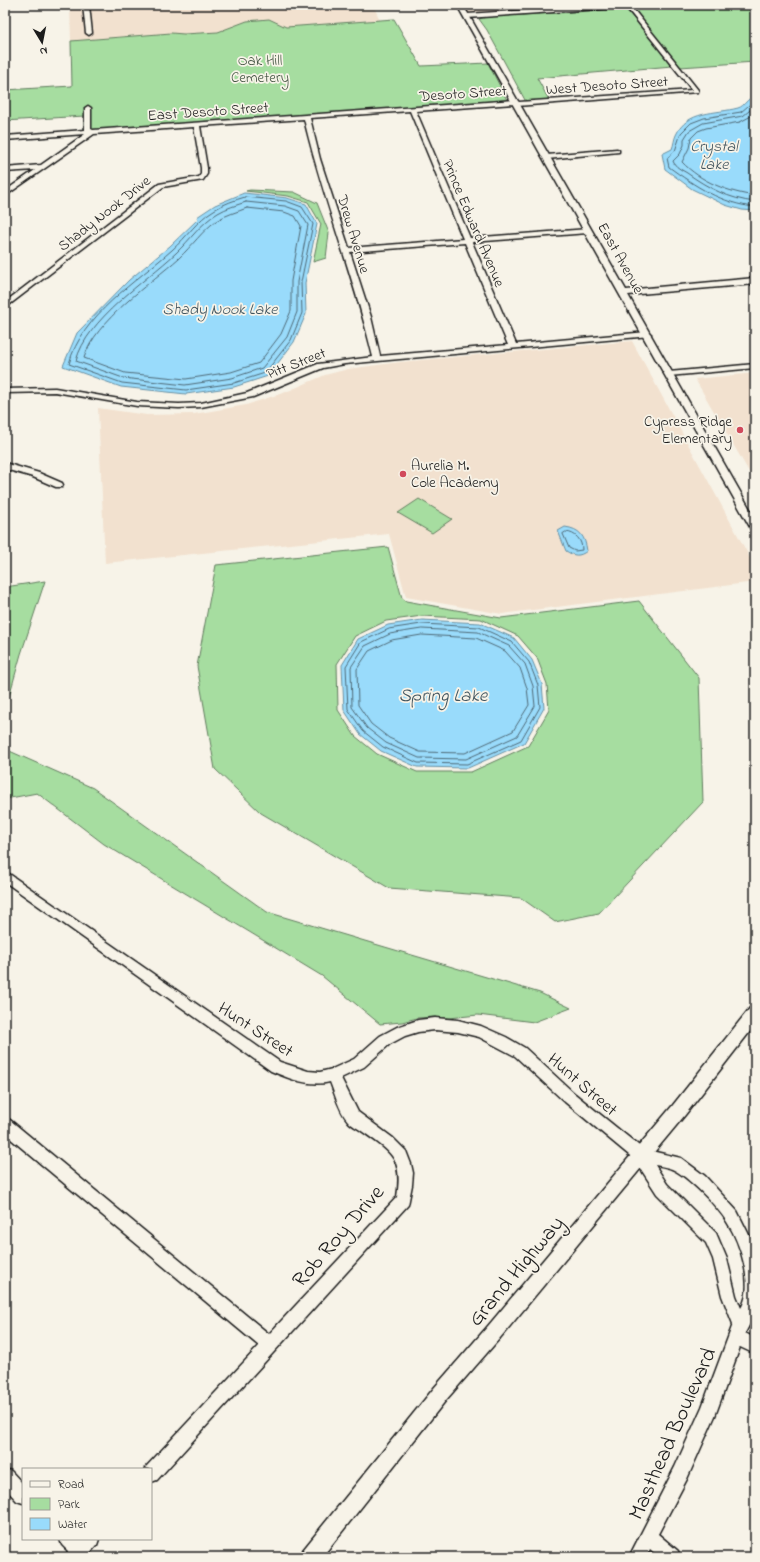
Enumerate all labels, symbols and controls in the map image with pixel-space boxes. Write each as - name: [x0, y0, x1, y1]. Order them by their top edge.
- north arrow: [22, 22, 62, 62]
- text: N: [39, 42, 49, 59]
- park label: Oak Hill Cemetery: [231, 50, 289, 90]
- street label: West Desoto Street: [545, 71, 669, 101]
- street label: Desoto Street: [418, 80, 508, 108]
- street label: East Desoto Street: [147, 97, 269, 127]
- water label: Crystal Lake: [690, 135, 740, 177]
- street label: Prince Edward Avenue: [436, 156, 510, 291]
- street label: Shady Nook Drive: [54, 170, 156, 258]
- street label: Drew Avenue: [330, 191, 375, 276]
- street label: East Avenue: [591, 219, 649, 298]
- water label: Shady Nook Lake: [162, 298, 278, 322]
- street label: Pitt Street: [263, 343, 329, 385]
- place label: Cypress Ridge Elementary: [644, 411, 732, 451]
- marker: Cypress Ridge Elementary: [735, 425, 745, 435]
- place label: Aurelia M. Cole Academy: [411, 455, 499, 495]
- marker: Aurelia M. Cole Academy: [398, 469, 408, 479]
- water label: Spring Lake: [399, 683, 489, 711]
- street label: Hunt Street: [212, 996, 298, 1065]
- street label: Hunt Street: [541, 1048, 622, 1123]
- street label: Rob Roy Drive: [285, 1178, 394, 1296]
- street label: Grand Highway: [461, 1210, 574, 1335]
- street label: Masthead Boulevard: [621, 1343, 726, 1526]
- legend: [22, 1468, 152, 1540]
- text: Road: [58, 1476, 84, 1494]
- text: Park: [58, 1496, 80, 1514]
- text: Water: [58, 1516, 87, 1534]

